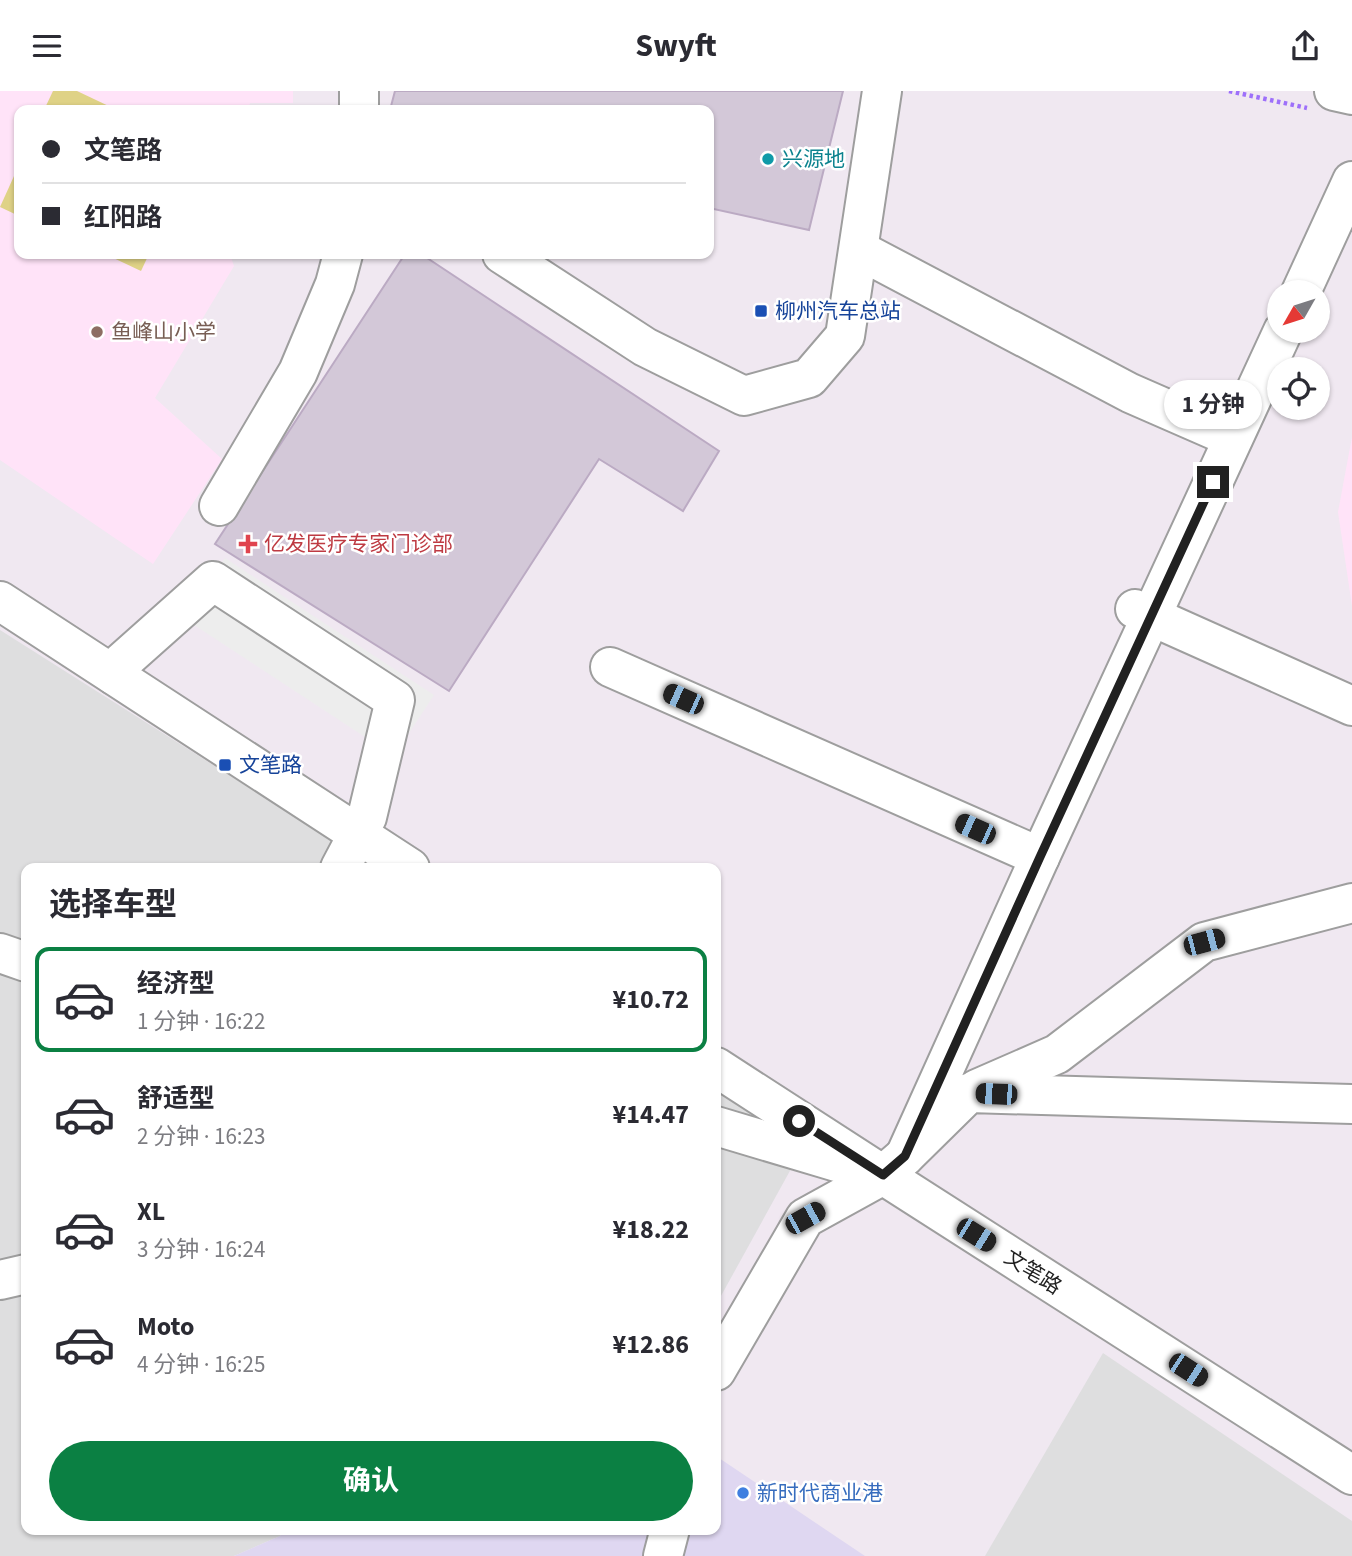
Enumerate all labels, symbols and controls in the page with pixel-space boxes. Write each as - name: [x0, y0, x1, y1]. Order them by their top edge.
- text: Swyft: [635, 23, 717, 69]
- icon: menu: [28, 27, 66, 65]
- icon: share: [1286, 27, 1324, 65]
- text: 文笔路: [84, 132, 162, 169]
- place label: 兴源地: [782, 144, 845, 174]
- marker: 兴源地: [760, 151, 776, 167]
- text: 红阳路: [84, 199, 162, 236]
- north arrow: [1267, 280, 1330, 343]
- map controls: [1267, 280, 1330, 420]
- place label: 柳州汽车总站: [775, 296, 901, 326]
- marker: 柳州汽车总站: [753, 303, 769, 319]
- place label: 鱼峰山小学: [111, 317, 216, 347]
- marker: 鱼峰山小学: [89, 324, 105, 340]
- button: locate: [1267, 357, 1330, 420]
- callout: 1 分钟: [1164, 381, 1262, 429]
- text: 1 分钟: [1182, 388, 1244, 421]
- route end: [1197, 466, 1229, 498]
- place label: 亿发医疗专家门诊部: [264, 529, 453, 559]
- marker: 亿发医疗专家门诊部: [238, 534, 258, 554]
- car: [660, 681, 707, 717]
- place label: 文笔路: [239, 750, 302, 780]
- marker: 文笔路: [217, 757, 233, 773]
- car: [952, 811, 999, 847]
- text: 选择车型: [49, 882, 177, 928]
- car: [1181, 926, 1228, 958]
- text: 经济型: [137, 965, 215, 1002]
- icon: car: [53, 968, 116, 1031]
- text: ¥10.72: [613, 981, 689, 1018]
- text: 1 分钟 · 16:22: [137, 1005, 265, 1038]
- text: 舒适型: [137, 1080, 215, 1117]
- icon: car: [53, 1083, 116, 1146]
- car: [975, 1083, 1018, 1105]
- text: ¥14.47: [613, 1096, 689, 1133]
- route start: [783, 1105, 815, 1137]
- text: 2 分钟 · 16:23: [137, 1120, 265, 1153]
- text: XL: [137, 1193, 165, 1230]
- icon: car: [53, 1198, 116, 1261]
- car: [782, 1199, 829, 1237]
- text: ¥18.22: [613, 1211, 689, 1248]
- car: [953, 1215, 1000, 1255]
- text: 3 分钟 · 16:24: [137, 1233, 265, 1266]
- street label: 文笔路: [998, 1242, 1068, 1302]
- text: Moto: [137, 1308, 194, 1345]
- icon: car: [53, 1313, 116, 1376]
- text: ¥12.86: [613, 1326, 689, 1363]
- text: 4 分钟 · 16:25: [137, 1348, 265, 1381]
- car: [1165, 1350, 1212, 1390]
- button: 确认: [49, 1441, 693, 1521]
- place label: 新时代商业港: [757, 1478, 883, 1508]
- marker: 新时代商业港: [735, 1485, 751, 1501]

